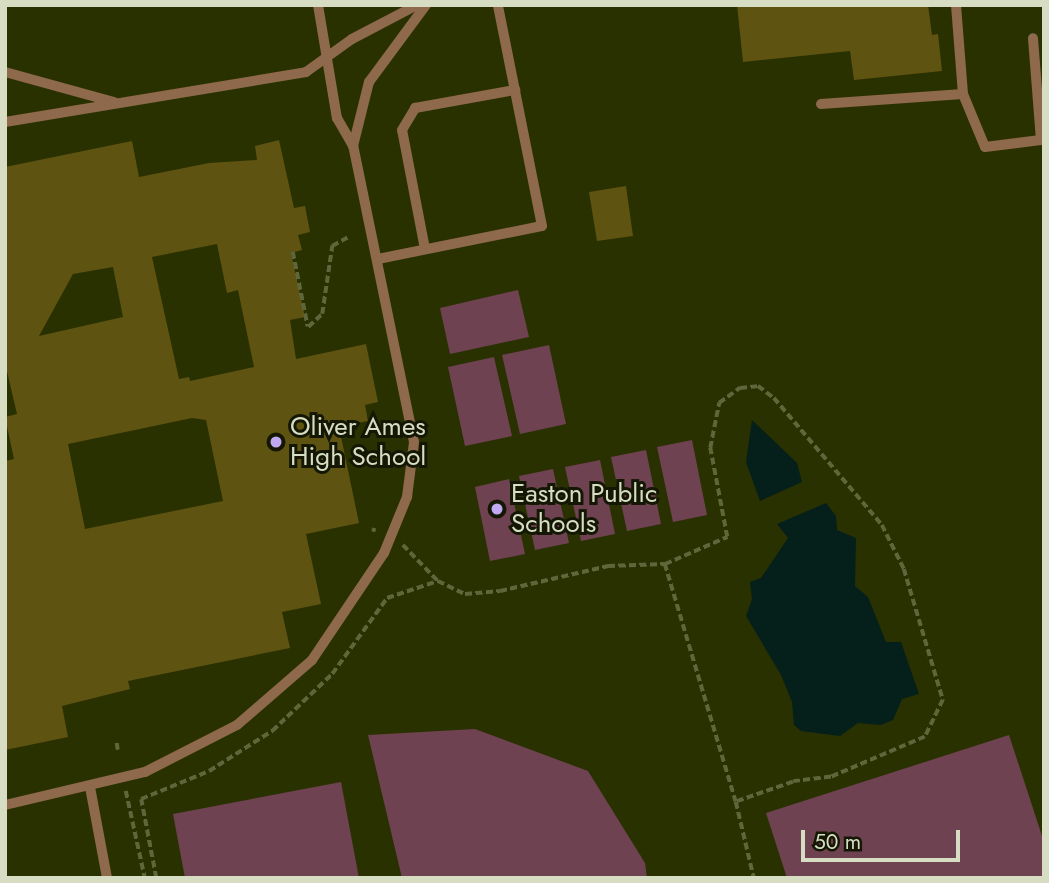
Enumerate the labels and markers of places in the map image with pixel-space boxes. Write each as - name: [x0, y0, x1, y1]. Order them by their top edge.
- place label: Oliver Ames High School: [290, 411, 426, 472]
- marker: Oliver Ames High School: [268, 434, 284, 450]
- place label: Easton Public Schools: [511, 478, 658, 540]
- marker: Easton Public Schools: [489, 501, 505, 517]

